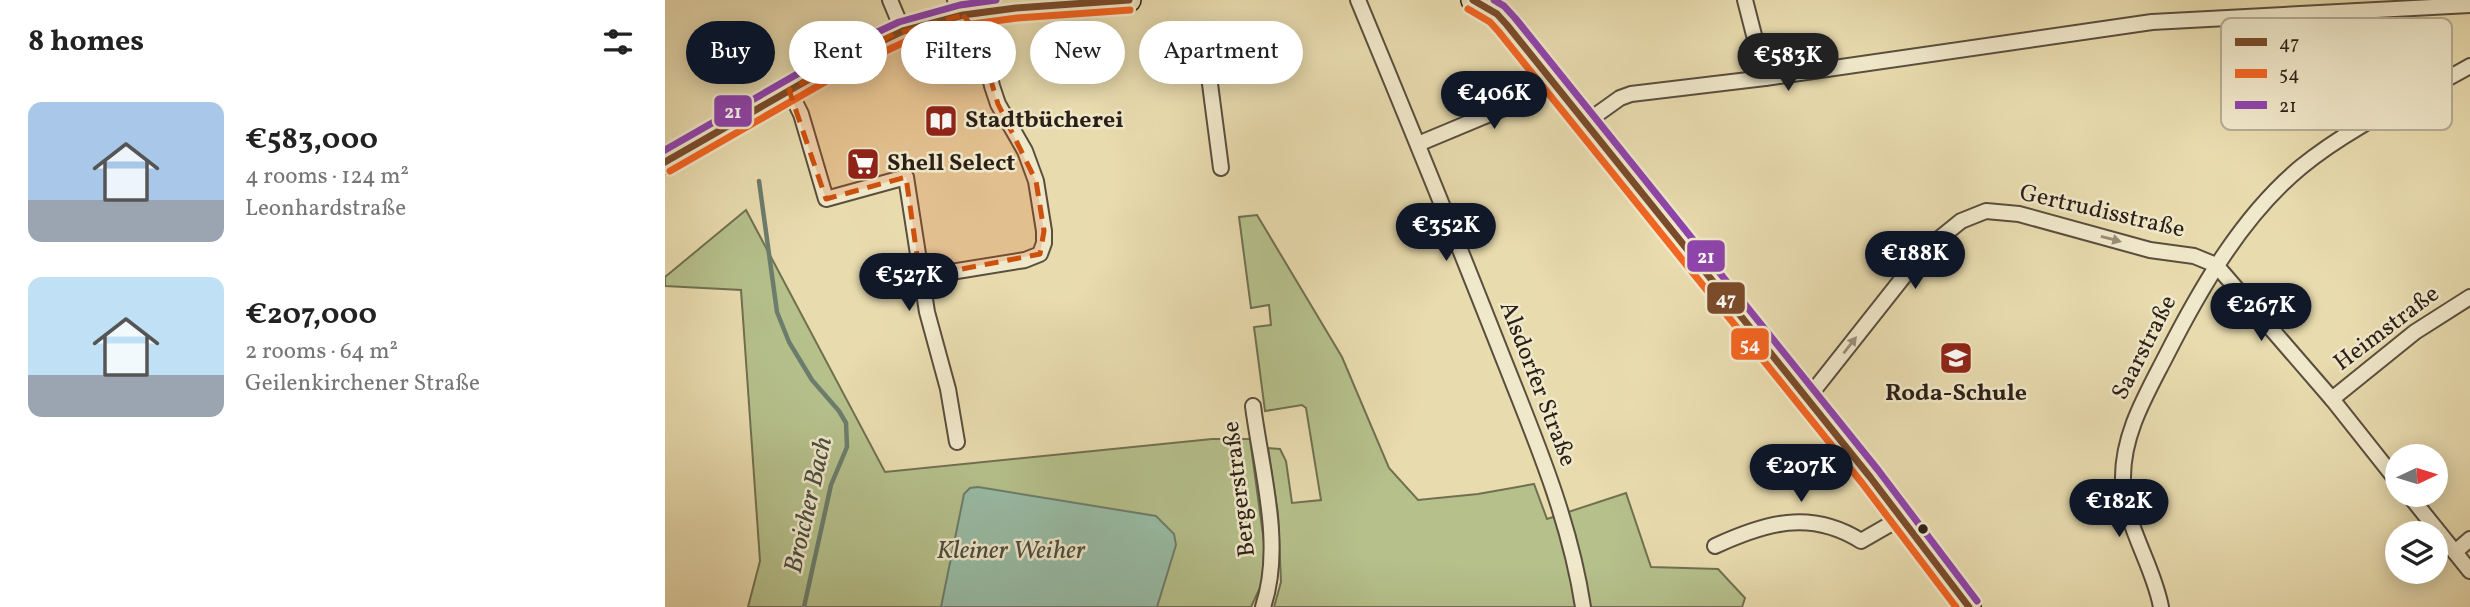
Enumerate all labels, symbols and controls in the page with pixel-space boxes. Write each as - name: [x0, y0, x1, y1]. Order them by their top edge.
- legend: [2221, 18, 2452, 130]
- text: 8 homes: [28, 21, 144, 63]
- chip: Buy: [686, 21, 775, 84]
- chip: Rent: [789, 21, 887, 84]
- chip: Filters: [901, 21, 1016, 84]
- chip: New: [1030, 21, 1125, 84]
- chip: Apartment: [1139, 21, 1303, 84]
- icon: filters: [599, 23, 637, 61]
- text: 47: [2279, 31, 2300, 57]
- pin: €583K: [1739, 34, 1837, 93]
- text: €583K: [1754, 40, 1822, 72]
- text: 54: [2279, 62, 2299, 88]
- pin: €406K: [1445, 72, 1543, 131]
- text: €406K: [1457, 78, 1531, 110]
- line badge: 21: [713, 94, 753, 128]
- text: 21: [2279, 94, 2297, 120]
- text: 21: [724, 100, 742, 126]
- library icon: Stadtbücherei: [922, 102, 960, 140]
- place label: Stadtbücherei: [965, 104, 1124, 138]
- text: €583,000: [245, 119, 378, 161]
- icon: home: [84, 130, 168, 214]
- supermarket icon: Shell Select: [844, 145, 882, 183]
- place label: Shell Select: [887, 147, 1015, 181]
- text: 4 rooms · 124 m²: [245, 161, 409, 193]
- street label: Gertrudisstraße: [2016, 176, 2188, 248]
- text: Leonhardstraße: [245, 193, 406, 225]
- pin: €352K: [1397, 204, 1495, 263]
- text: €352K: [1412, 210, 1480, 242]
- pin: €188K: [1866, 232, 1964, 291]
- one-way arrow: [2101, 234, 2123, 245]
- text: €188K: [1881, 238, 1949, 270]
- line badge: 21: [1686, 239, 1726, 273]
- text: 21: [1697, 245, 1715, 271]
- pin: €527K: [860, 254, 958, 313]
- text: €527K: [875, 260, 943, 292]
- street label: Heimstraße: [2327, 278, 2447, 380]
- line badge: 47: [1706, 281, 1746, 315]
- pin: €267K: [2212, 284, 2310, 343]
- text: 47: [1716, 287, 1736, 313]
- street label: Saarstraße: [2104, 290, 2186, 406]
- text: €267K: [2226, 290, 2296, 322]
- text: €207,000: [245, 294, 377, 336]
- street label: Alsdorfer Straße: [1490, 296, 1584, 472]
- icon: home: [84, 305, 168, 389]
- line badge: 54: [1730, 327, 1770, 361]
- text: 54: [1740, 333, 1760, 359]
- text: 2 rooms · 64 m²: [245, 336, 398, 368]
- one-way arrow: [1842, 336, 1856, 354]
- school or university icon: Roda-Schule: [1937, 339, 1975, 377]
- text: Geilenkirchener Straße: [245, 368, 480, 400]
- place label: Roda-Schule: [1885, 377, 2027, 411]
- street label: Bergerstraße: [1215, 419, 1265, 559]
- water label: Broicher Bach: [776, 433, 842, 577]
- pin: €207K: [1752, 444, 1850, 504]
- north arrow: [2385, 444, 2448, 508]
- map controls: [2385, 444, 2448, 584]
- text: €207K: [1766, 451, 1836, 483]
- pin: €182K: [2070, 480, 2168, 539]
- text: €182K: [2085, 486, 2153, 518]
- button: layers: [2385, 521, 2448, 584]
- unlabelled marker: [1916, 522, 1930, 536]
- water label: Kleiner Weiher: [937, 533, 1086, 569]

